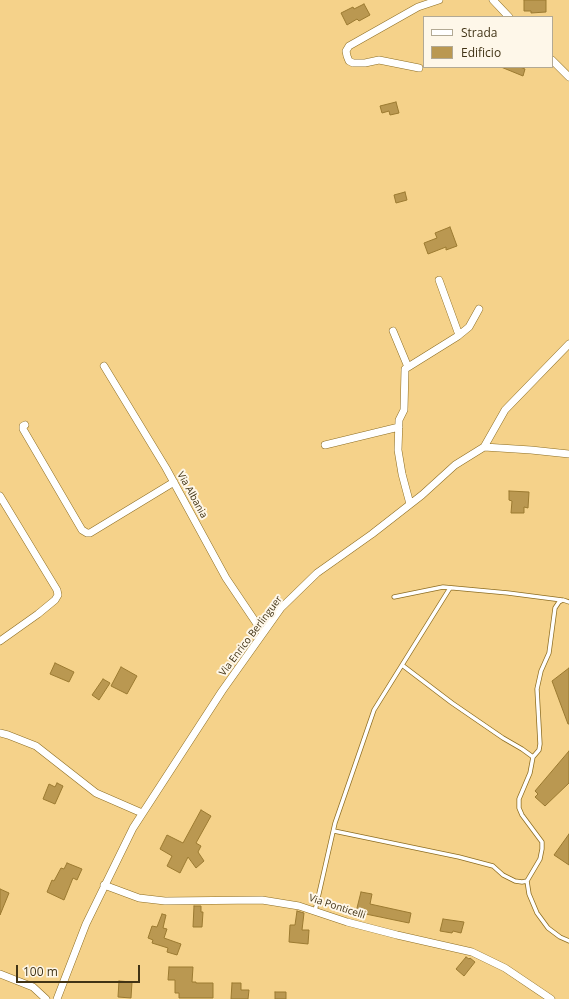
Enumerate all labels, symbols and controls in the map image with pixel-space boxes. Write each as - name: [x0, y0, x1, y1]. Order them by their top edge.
- legend: [423, 16, 553, 68]
- text: Strada: [461, 24, 497, 41]
- text: Edificio: [461, 44, 501, 61]
- street label: Via Albania: [174, 470, 210, 520]
- street label: Via Enrico Berlinguer: [217, 594, 285, 678]
- street label: Via Ponticelli: [307, 892, 367, 922]
- scale bar: [18, 957, 142, 983]
- text: 100 m: [23, 963, 58, 980]

